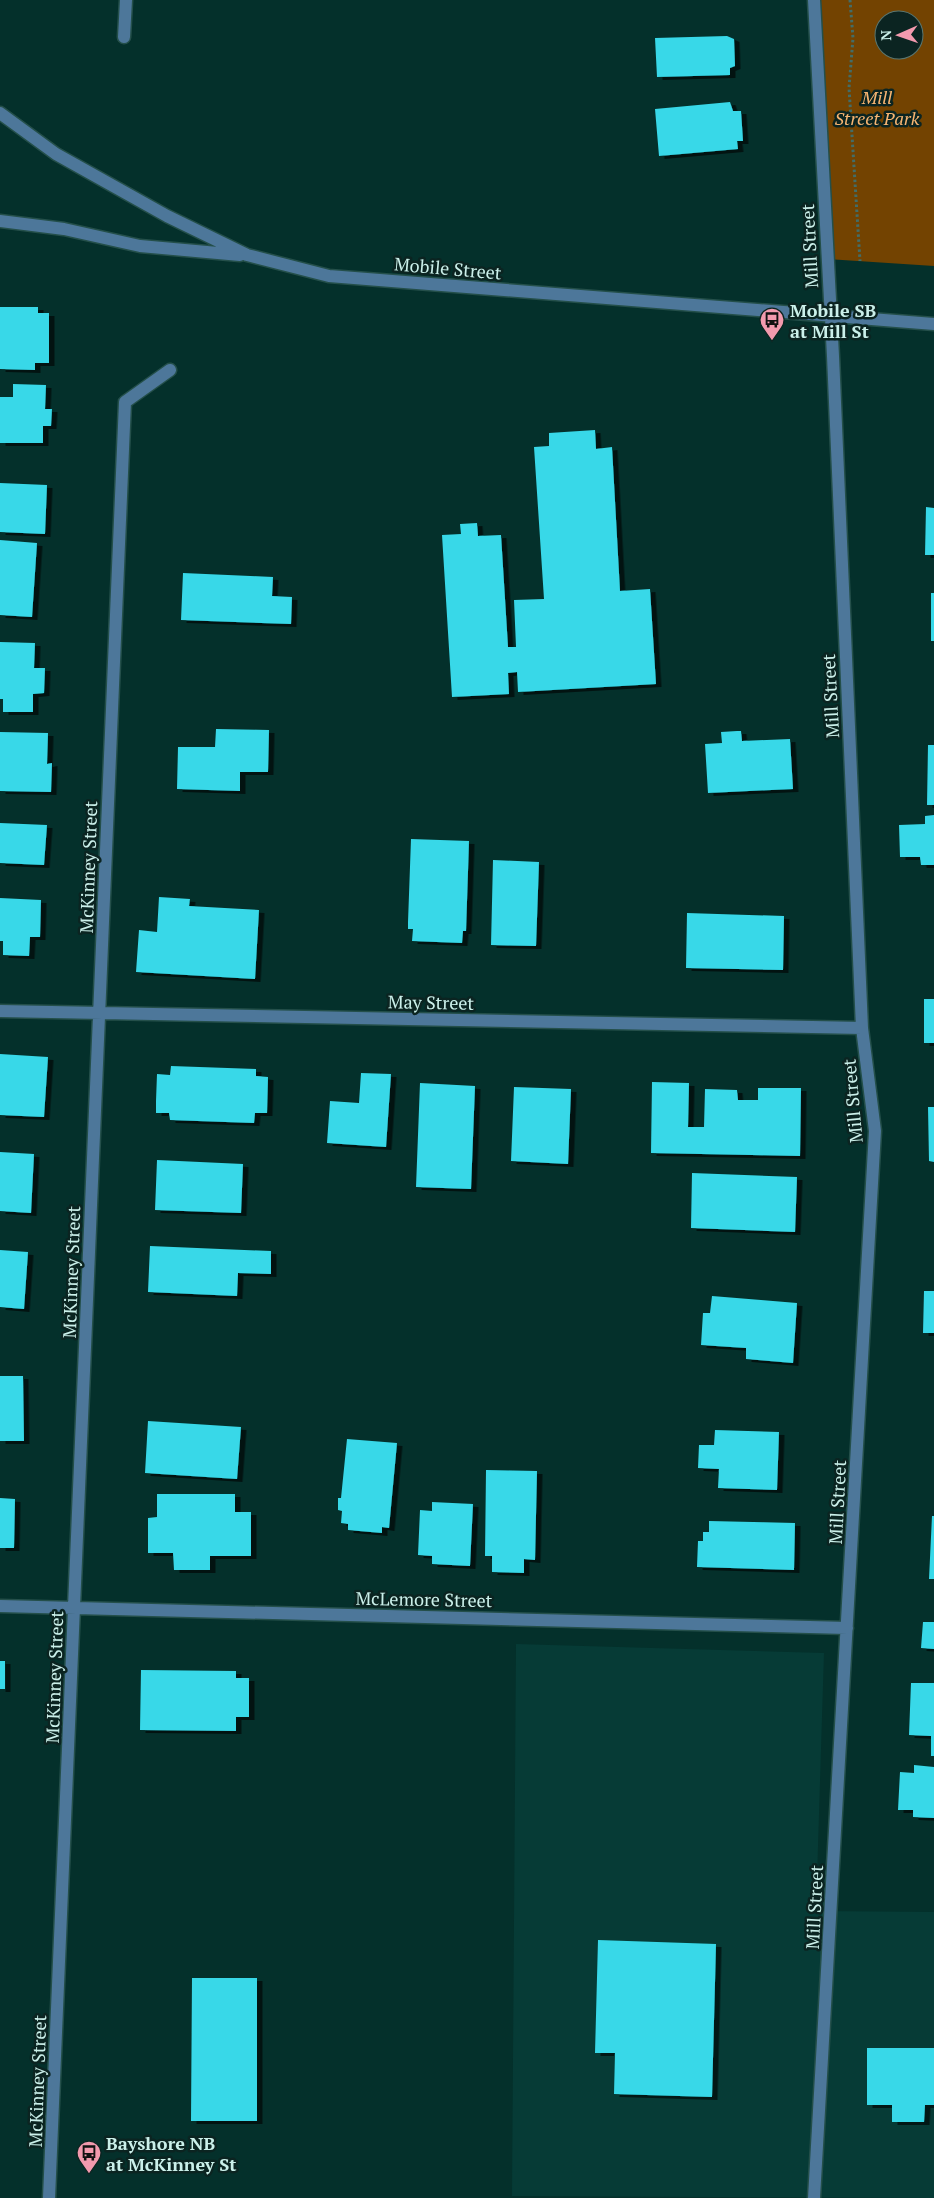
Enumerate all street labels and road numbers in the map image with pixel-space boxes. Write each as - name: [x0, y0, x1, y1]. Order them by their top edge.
- street label: Mill Street: [795, 203, 823, 289]
- street label: Mobile Street: [393, 251, 503, 285]
- street label: Mill Street: [816, 653, 844, 739]
- street label: McKinney Street: [74, 800, 102, 934]
- street label: May Street: [388, 989, 475, 1015]
- street label: Mill Street: [836, 1058, 868, 1144]
- street label: McKinney Street: [57, 1205, 85, 1339]
- street label: Mill Street: [823, 1459, 851, 1545]
- street label: McLemore Street: [355, 1586, 493, 1612]
- street label: McKinney Street: [40, 1610, 68, 1744]
- street label: Mill Street: [800, 1864, 828, 1950]
- street label: McKinney Street: [23, 2014, 51, 2148]

